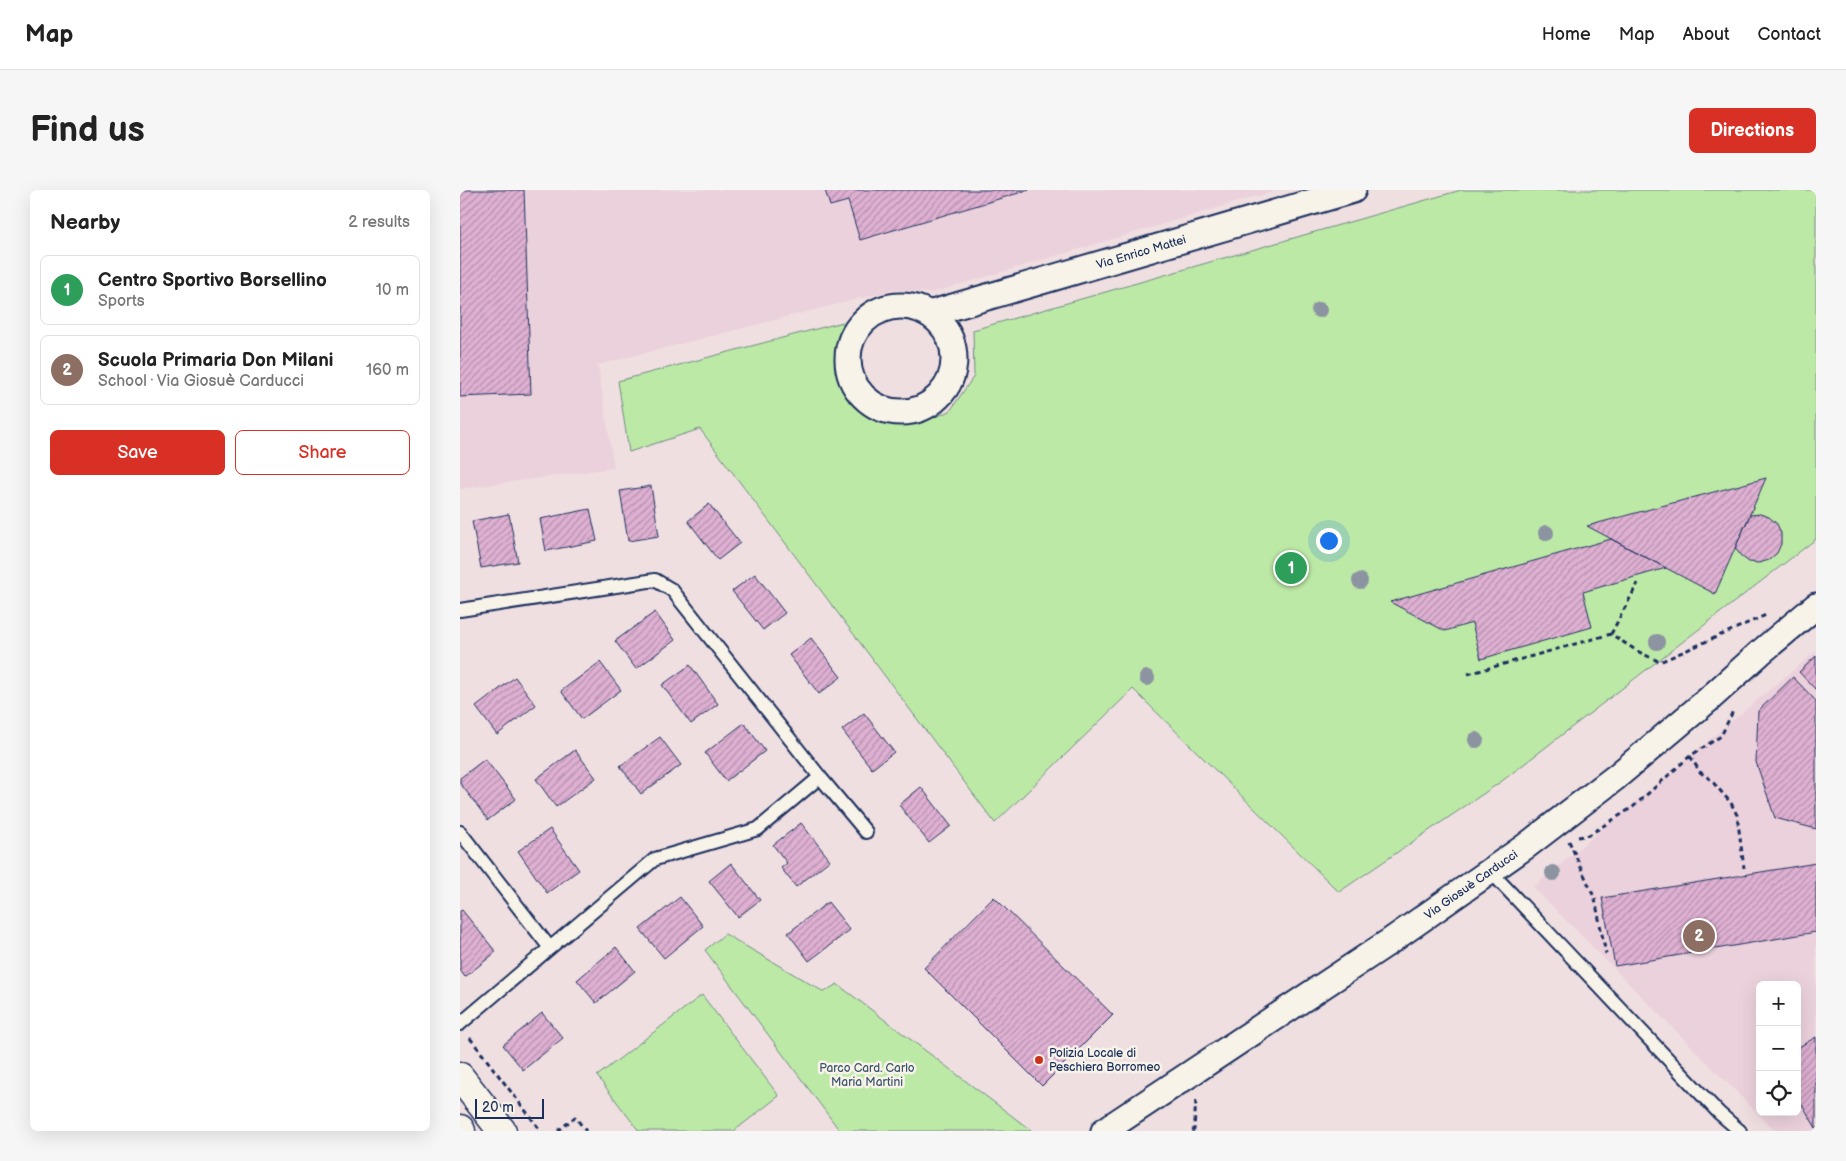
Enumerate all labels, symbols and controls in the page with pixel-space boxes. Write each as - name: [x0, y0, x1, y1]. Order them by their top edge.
- text: Map: [25, 20, 73, 49]
- text: Home: [1542, 24, 1591, 45]
- text: Map: [1619, 24, 1655, 45]
- text: About: [1683, 24, 1730, 45]
- text: Contact: [1758, 24, 1821, 45]
- button: Directions: [1689, 108, 1816, 153]
- text: Find us: [30, 109, 145, 152]
- text: Nearby: [50, 210, 120, 235]
- text: 2 results: [348, 213, 410, 232]
- street label: Via Enrico Mattei: [1095, 232, 1188, 273]
- text: Centro Sportivo Borsellino: [98, 269, 327, 292]
- text: 1: [64, 281, 70, 300]
- text: 10 m: [376, 281, 409, 300]
- text: Sports: [98, 292, 145, 311]
- text: Scuola Primaria Don Milani: [98, 349, 334, 372]
- text: 2: [62, 361, 72, 380]
- text: 160 m: [366, 361, 409, 380]
- text: School · Via Giosuè Carducci: [98, 372, 304, 391]
- button: Save: [50, 430, 225, 475]
- button: Share: [235, 430, 410, 475]
- your location: [1316, 528, 1342, 554]
- pin: 1: [1275, 549, 1307, 587]
- street label: Via Giosuè Carducci: [1422, 847, 1521, 923]
- pin: 2: [1683, 917, 1715, 955]
- map controls: [1756, 981, 1801, 1116]
- button: +: [1756, 981, 1801, 1026]
- button: −: [1756, 1026, 1801, 1071]
- place label: Polizia Locale di Peschiera Borromeo: [1049, 1046, 1161, 1075]
- marker: Polizia Locale di Peschiera Borromeo: [1033, 1054, 1045, 1066]
- park label: Parco Card. Carlo Maria Martini: [819, 1061, 915, 1090]
- button: locate: [1756, 1071, 1801, 1116]
- scale bar: [475, 1096, 544, 1119]
- text: 20 m: [482, 1099, 514, 1116]

